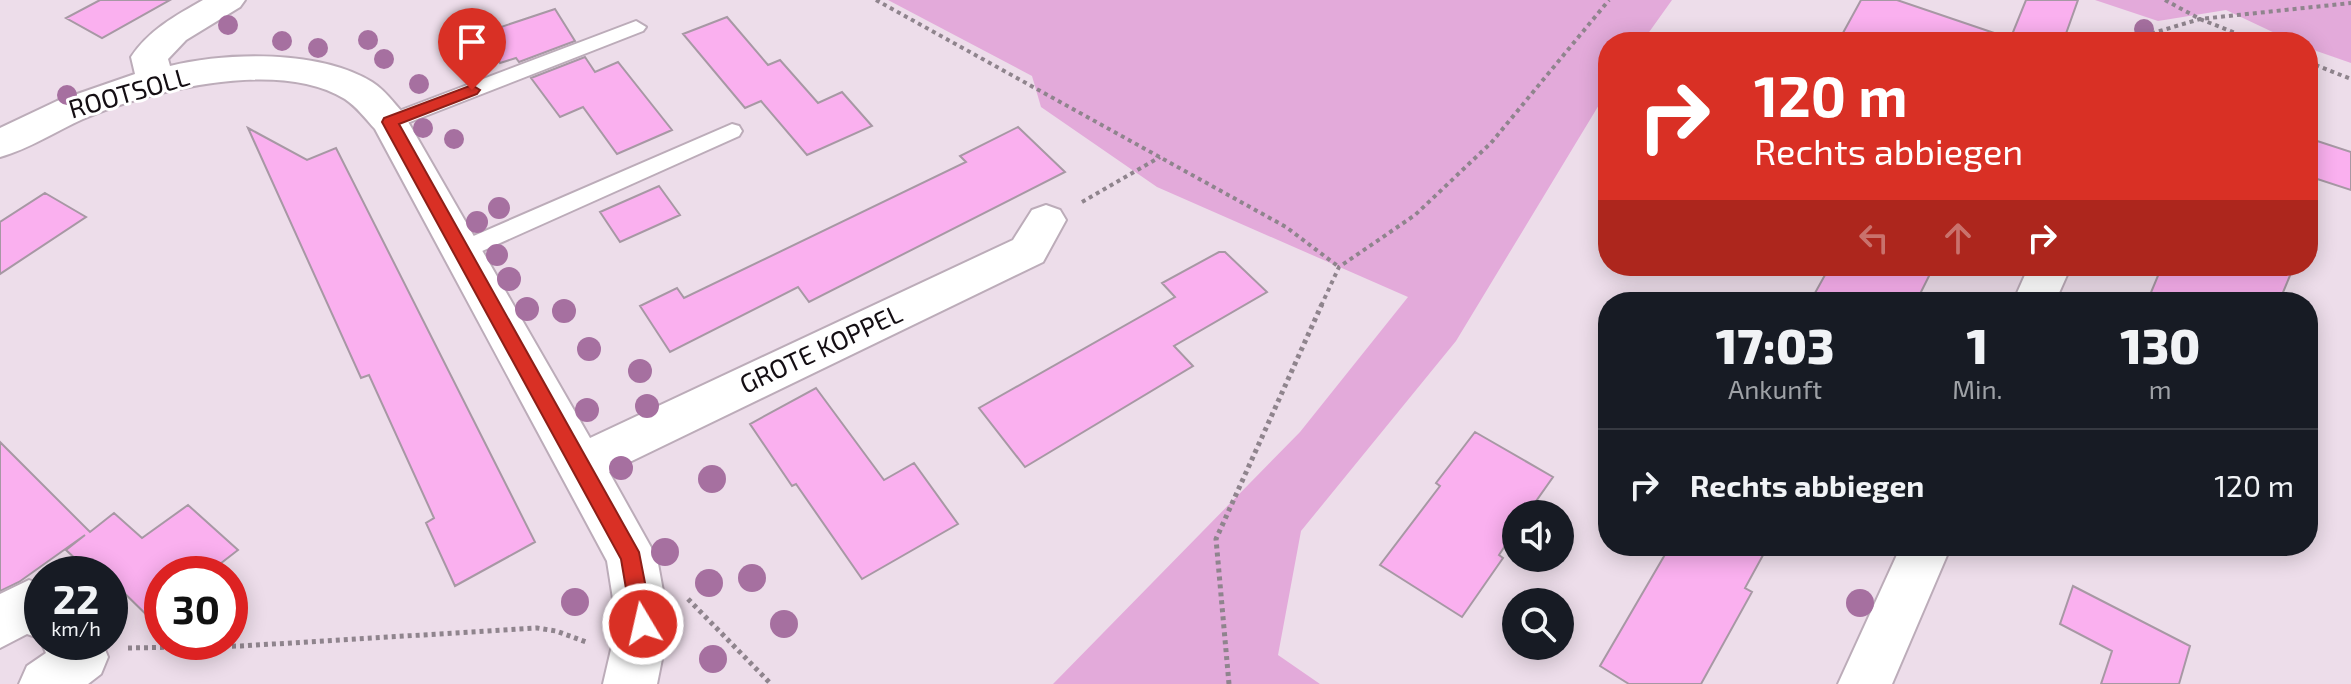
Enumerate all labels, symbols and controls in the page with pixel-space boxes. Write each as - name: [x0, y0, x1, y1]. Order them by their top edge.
- pin: [438, 8, 506, 90]
- icon: arrive: [450, 20, 494, 64]
- street label: ROOTSOLL: [65, 60, 193, 124]
- text: 120 m: [1754, 61, 1908, 128]
- icon: right: [1622, 64, 1726, 168]
- text: Rechts abbiegen: [1754, 129, 2023, 172]
- icon: left: [1852, 216, 1896, 260]
- icon: ahead: [1936, 216, 1980, 260]
- icon: right: [2020, 216, 2064, 260]
- street label: GROTE KOPPEL: [734, 296, 906, 399]
- text: 17:03: [1716, 316, 1834, 374]
- text: 1: [1966, 316, 1988, 374]
- text: 130: [2120, 316, 2200, 374]
- text: Ankunft: [1728, 373, 1822, 404]
- text: Min.: [1952, 373, 2002, 404]
- text: m: [2149, 373, 2172, 404]
- icon: right: [1622, 463, 1666, 507]
- text: Rechts abbiegen: [1690, 467, 1924, 503]
- text: 120 m: [2214, 467, 2294, 503]
- map controls: [1502, 500, 1574, 660]
- button: sound: [1502, 500, 1574, 572]
- speed limit sign: 30: [144, 556, 248, 660]
- text: 22: [53, 574, 99, 622]
- position arrow: [601, 582, 685, 666]
- button: search: [1502, 588, 1574, 660]
- text: km/h: [51, 616, 101, 640]

